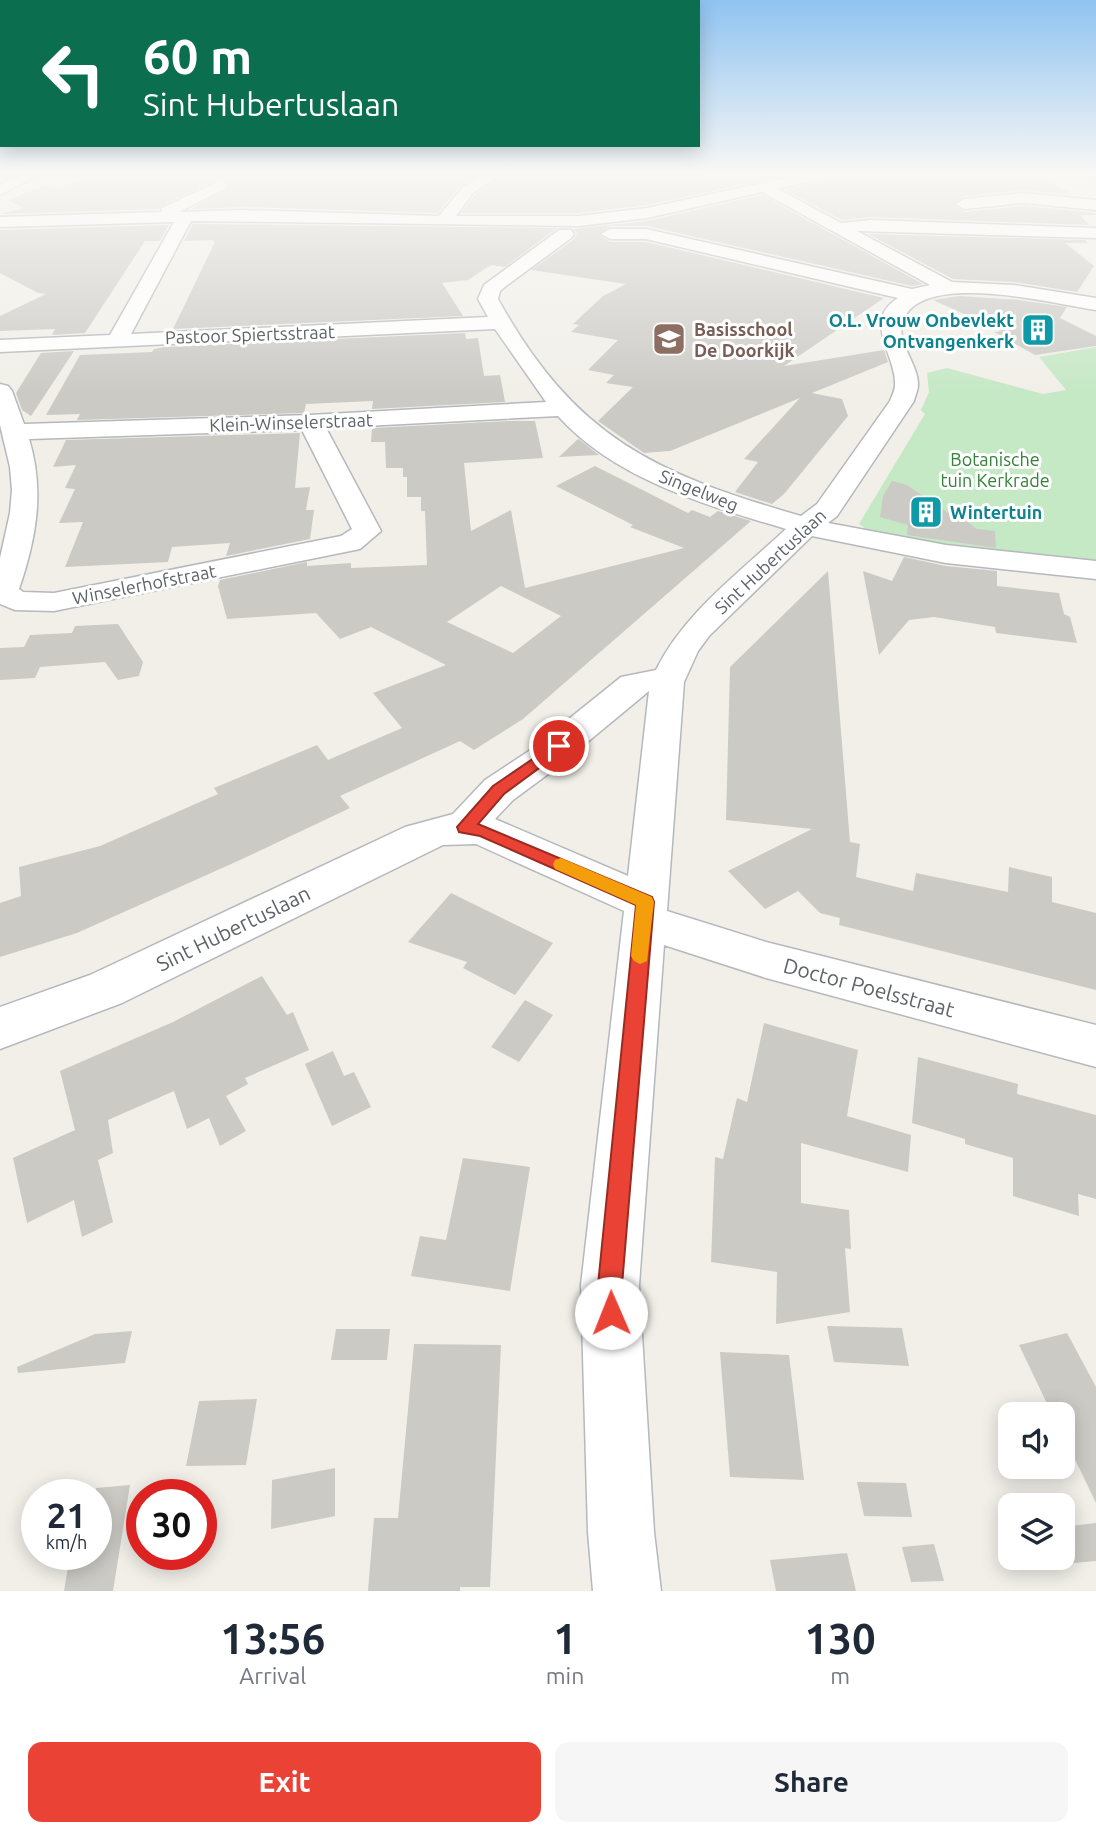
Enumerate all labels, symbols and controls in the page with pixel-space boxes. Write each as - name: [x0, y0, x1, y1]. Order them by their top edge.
- icon: left: [28, 28, 119, 119]
- text: 60 m: [143, 28, 252, 83]
- text: Sint Hubertuslaan: [143, 86, 399, 122]
- place label: O.L. Vrouw Onbevlekt Ontvangenkerk: [829, 310, 1014, 351]
- building icon: O.L. Vrouw Onbevlekt Ontvangenkerk: [1019, 311, 1057, 349]
- place label: Basisschool De Doorkijk: [694, 319, 795, 360]
- school or university icon: Basisschool De Doorkijk: [650, 320, 688, 358]
- street label: Pastoor Spiertsstraat: [165, 321, 335, 347]
- street label: Klein-Winselerstraat: [209, 409, 373, 435]
- park label: Botanische tuin Kerkrade: [940, 449, 1050, 490]
- street label: Singelweg: [657, 465, 741, 515]
- building icon: Wintertuin: [907, 493, 945, 531]
- place label: Wintertuin: [950, 502, 1042, 522]
- street label: Sint Hubertuslaan: [710, 505, 830, 617]
- street label: Winselerhofstraat: [71, 560, 217, 608]
- pin: [529, 716, 589, 776]
- icon: arrive: [540, 727, 578, 765]
- street label: Sint Hubertuslaan: [152, 880, 314, 976]
- street label: Doctor Poelsstraat: [781, 953, 957, 1021]
- position arrow: [574, 1276, 648, 1350]
- map controls: [998, 1402, 1075, 1570]
- button: sound: [998, 1402, 1075, 1479]
- speed limit sign: 30: [126, 1479, 217, 1570]
- button: layers: [998, 1493, 1075, 1570]
- text: 21: [47, 1495, 86, 1535]
- text: km/h: [46, 1532, 87, 1552]
- text: 13:56: [220, 1615, 325, 1662]
- text: 1: [553, 1615, 577, 1662]
- text: 130: [805, 1615, 876, 1662]
- text: Arrival: [239, 1663, 306, 1688]
- text: min: [546, 1663, 584, 1688]
- text: m: [830, 1663, 850, 1688]
- button: Exit: [28, 1742, 541, 1822]
- button: Share: [555, 1742, 1068, 1822]

